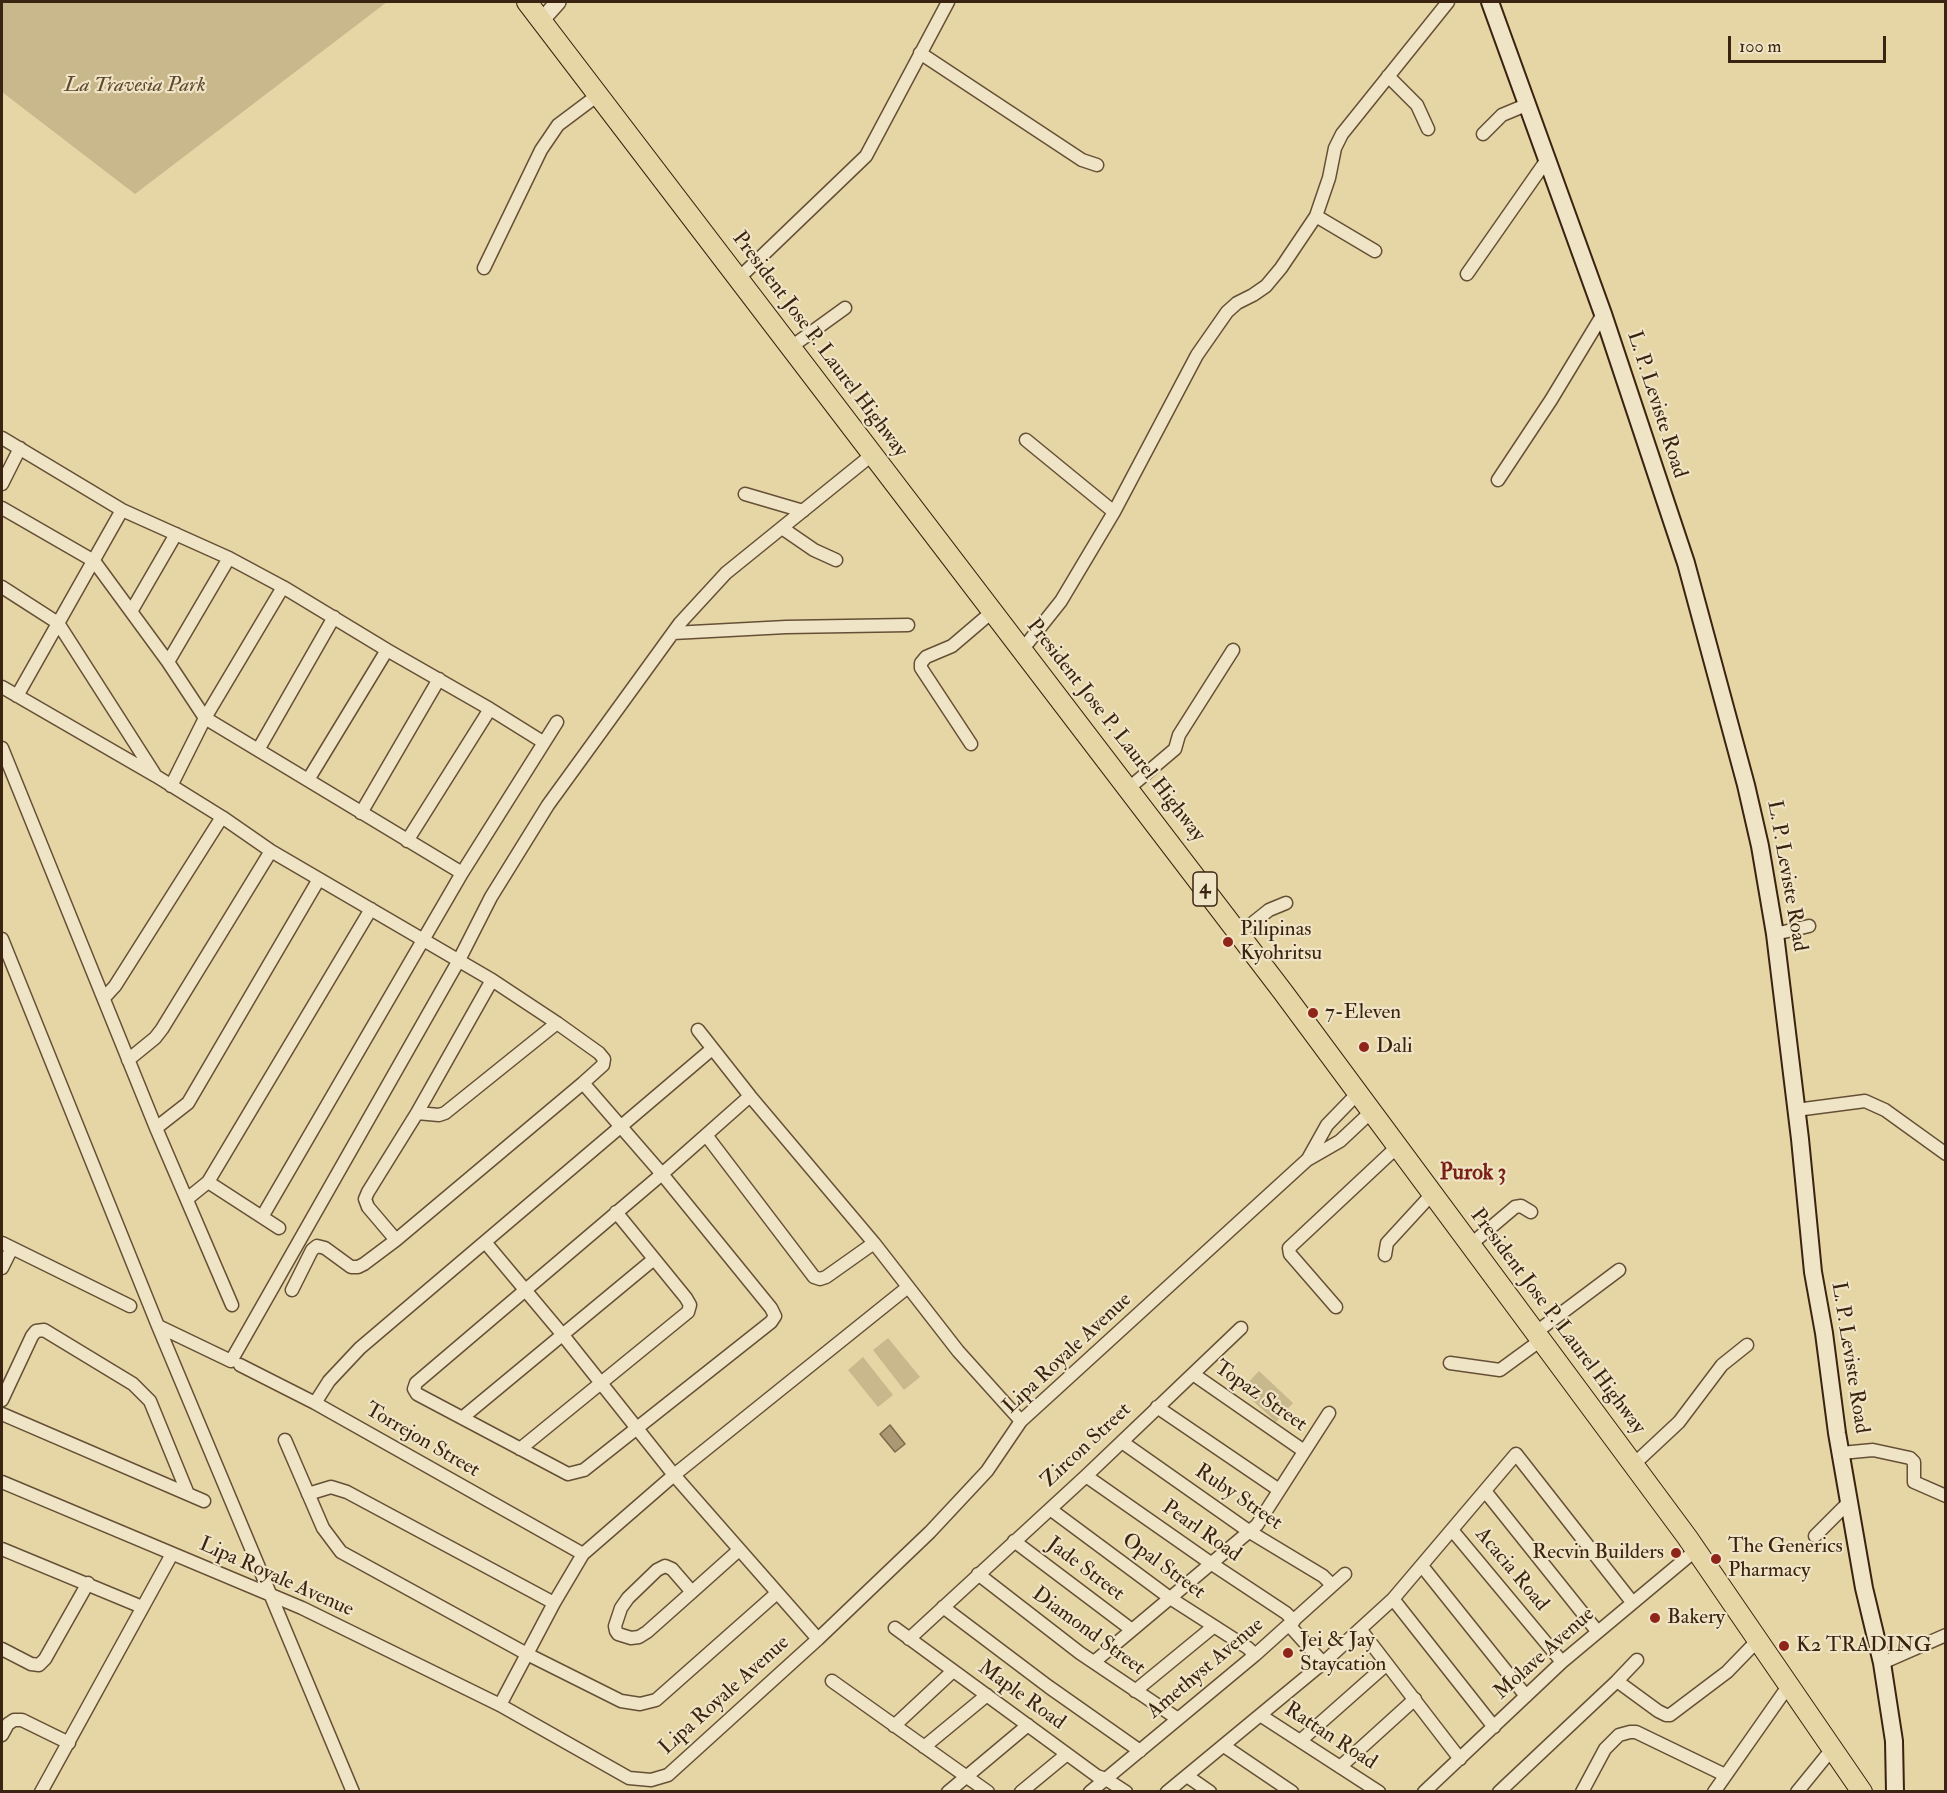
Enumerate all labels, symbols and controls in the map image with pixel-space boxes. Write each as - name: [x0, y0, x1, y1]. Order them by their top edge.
- scale bar: [1731, 24, 1888, 62]
- text: 100 m: [1739, 35, 1782, 58]
- park label: La Travesia Park: [64, 73, 206, 99]
- street label: President Jose P. Laurel Highway: [726, 227, 912, 463]
- street label: L. P. Leviste Road: [1620, 328, 1692, 482]
- street label: President Jose P. Laurel Highway: [1020, 614, 1210, 848]
- street label: L. P. Leviste Road: [1760, 798, 1812, 954]
- road number: 4: [1193, 872, 1217, 906]
- place label: Pilipinas Kyohritsu: [1240, 917, 1322, 967]
- marker: Pilipinas Kyohritsu: [1221, 935, 1235, 949]
- place label: 7-Eleven: [1325, 1000, 1401, 1026]
- marker: 7-Eleven: [1306, 1006, 1320, 1020]
- place label: Dali: [1376, 1034, 1413, 1060]
- marker: Dali: [1357, 1040, 1371, 1054]
- district label: Purok 3: [1440, 1161, 1506, 1187]
- street label: President Jose P. Laurel Highway: [1464, 1204, 1650, 1440]
- street label: L. P. Leviste Road: [1825, 1280, 1873, 1436]
- street label: Lipa Royale Avenue: [999, 1288, 1137, 1420]
- street label: Topaz Street: [1209, 1356, 1311, 1438]
- street label: Torrejon Street: [360, 1398, 484, 1484]
- street label: Zircon Street: [1037, 1398, 1137, 1494]
- street label: Ruby Street: [1189, 1460, 1287, 1536]
- street label: Pearl Road: [1157, 1496, 1245, 1568]
- street label: Acacia Road: [1469, 1523, 1553, 1617]
- street label: Opal Street: [1116, 1528, 1210, 1606]
- street label: Lipa Royale Avenue: [195, 1533, 357, 1623]
- street label: Jade Street: [1041, 1533, 1129, 1607]
- place label: The Generics Pharmacy: [1728, 1534, 1843, 1584]
- place label: Recvin Builders: [1532, 1540, 1664, 1566]
- marker: Recvin Builders: [1669, 1546, 1683, 1560]
- marker: The Generics Pharmacy: [1709, 1552, 1723, 1566]
- street label: Diamond Street: [1026, 1582, 1150, 1682]
- street label: Molave Avenue: [1490, 1602, 1600, 1706]
- place label: Bakery: [1667, 1605, 1725, 1631]
- marker: Bakery: [1648, 1611, 1662, 1625]
- street label: Amethyst Avenue: [1143, 1613, 1269, 1725]
- place label: Jei & Jay Staycation: [1300, 1628, 1386, 1678]
- street label: Lipa Royale Avenue: [655, 1631, 795, 1761]
- place label: K2 TRADING: [1796, 1633, 1931, 1659]
- marker: K2 TRADING: [1777, 1639, 1791, 1653]
- marker: Jei & Jay Staycation: [1281, 1646, 1295, 1660]
- street label: Maple Road: [972, 1656, 1070, 1736]
- street label: Rattan Road: [1279, 1698, 1381, 1776]

